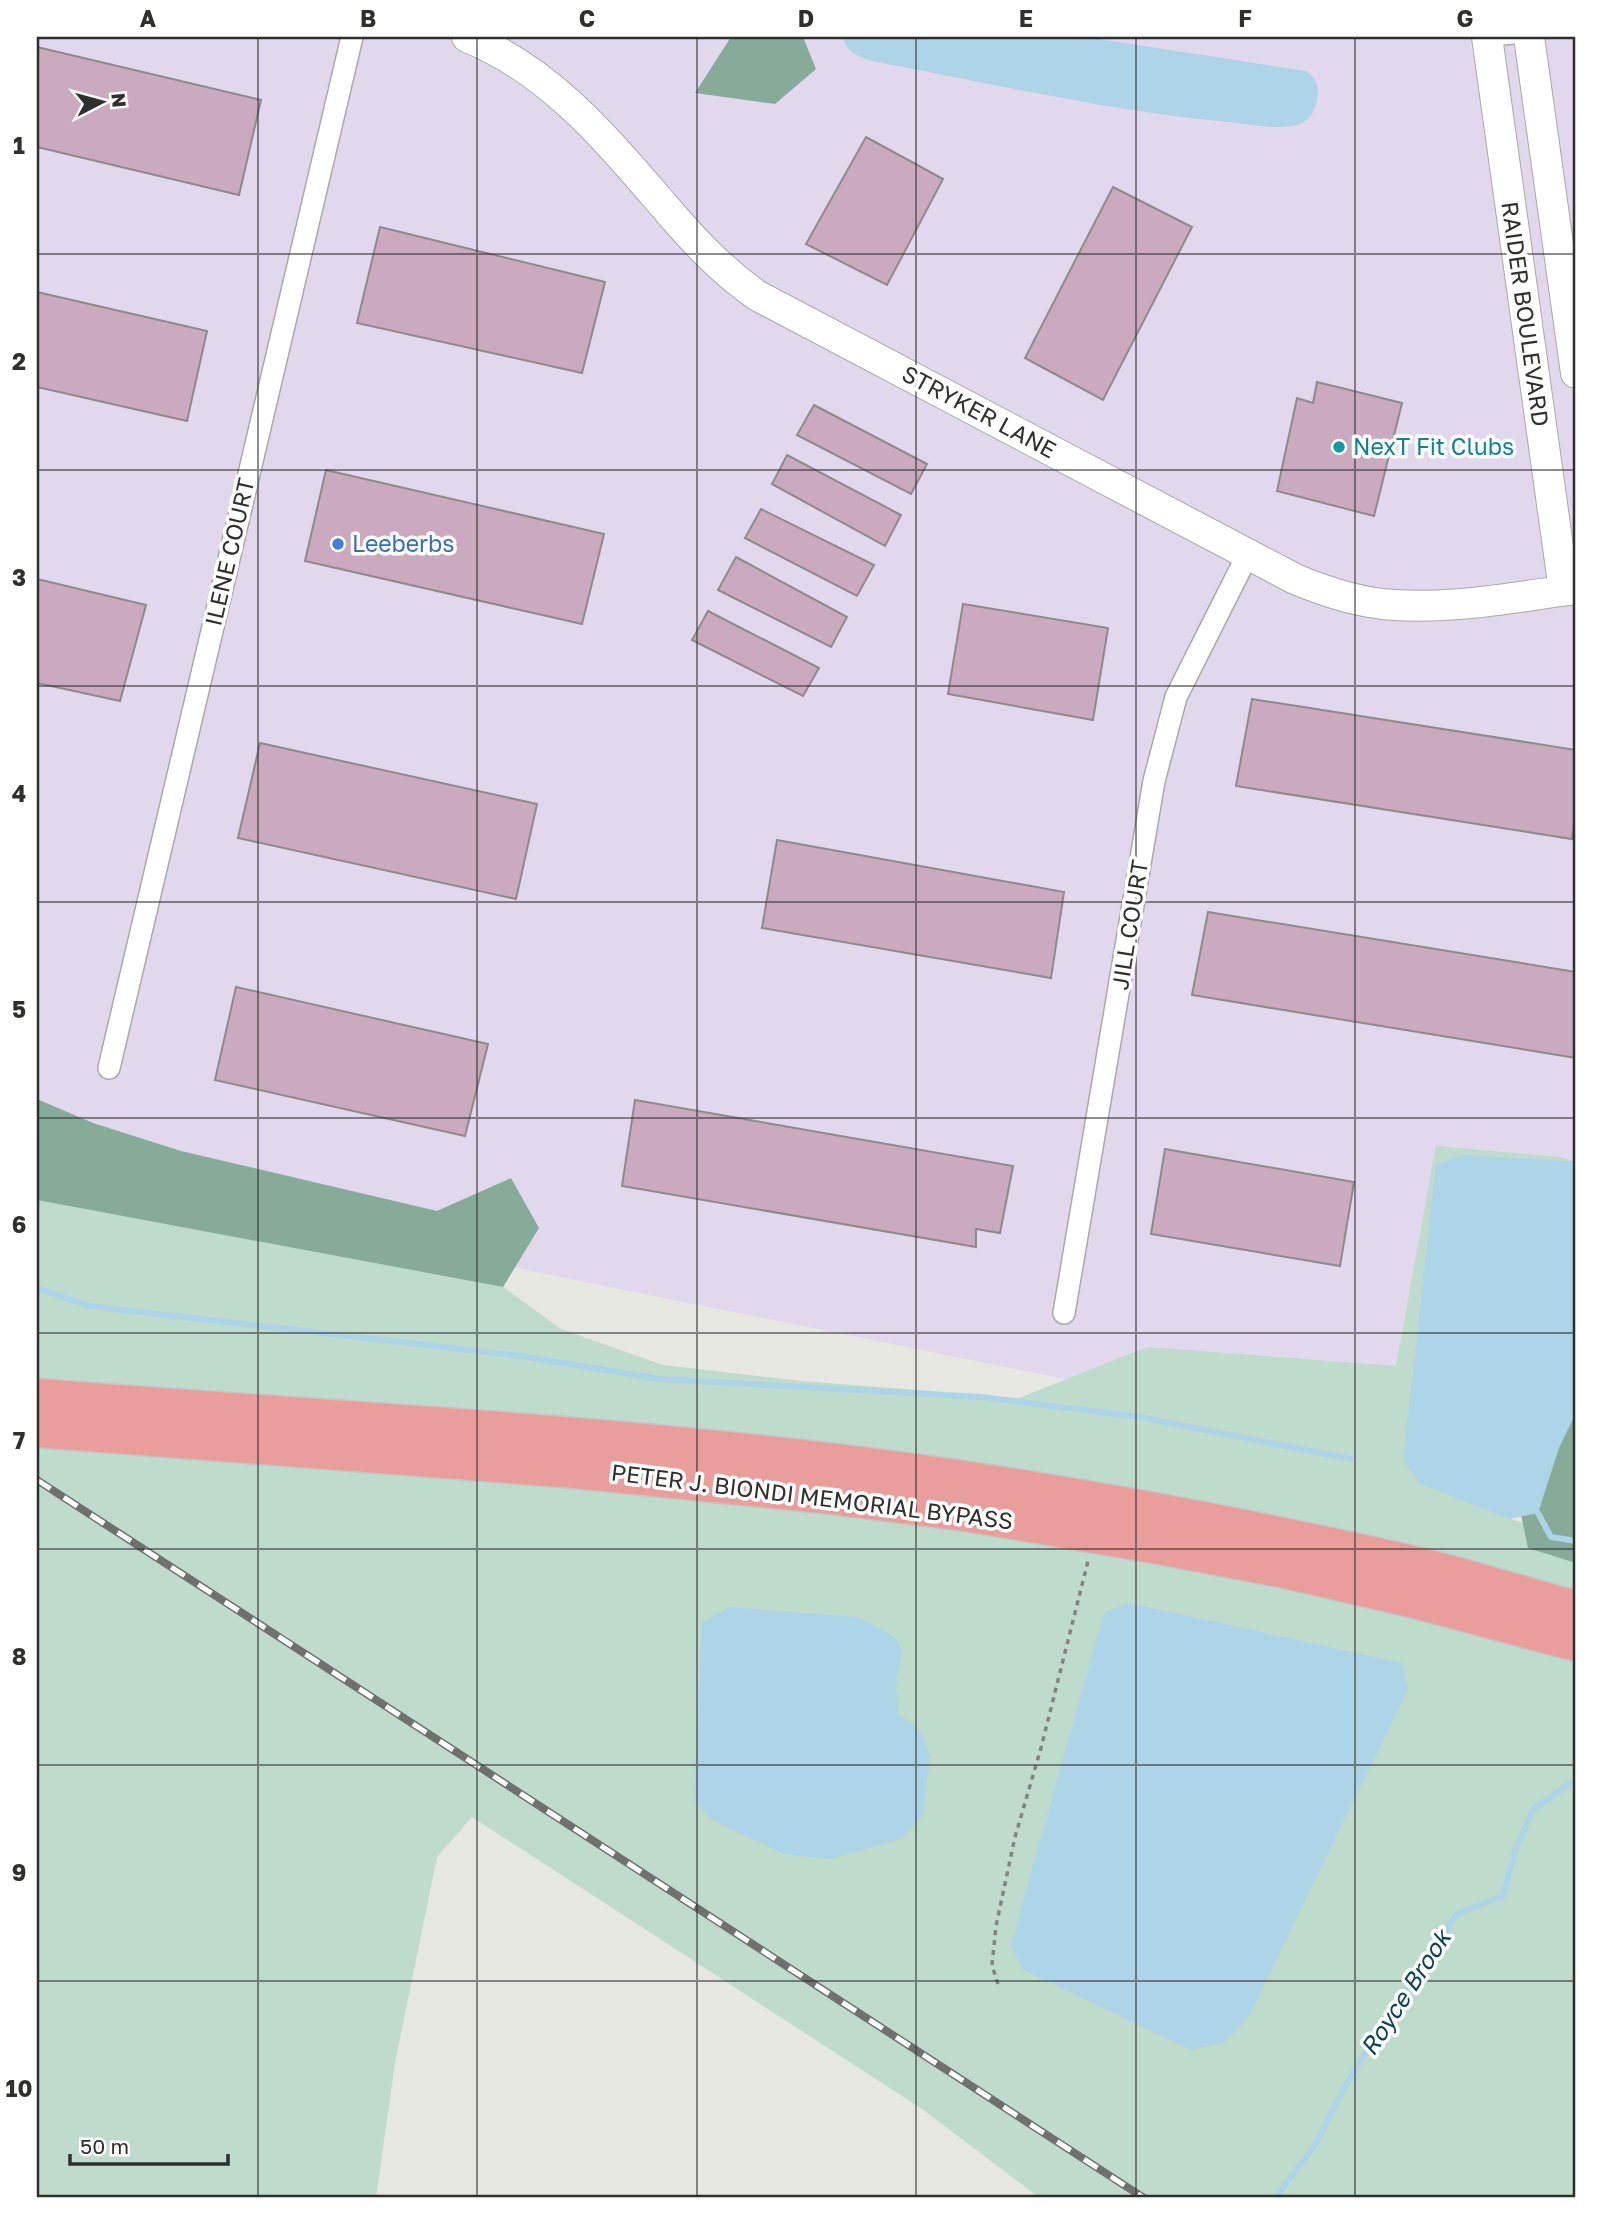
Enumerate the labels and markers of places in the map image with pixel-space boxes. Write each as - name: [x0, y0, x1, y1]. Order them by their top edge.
- place label: NexT Fit Clubs: [1353, 432, 1514, 460]
- marker: NexT Fit Clubs: [1331, 439, 1347, 455]
- place label: Leeberbs: [352, 529, 454, 557]
- marker: Leeberbs: [330, 536, 346, 552]

